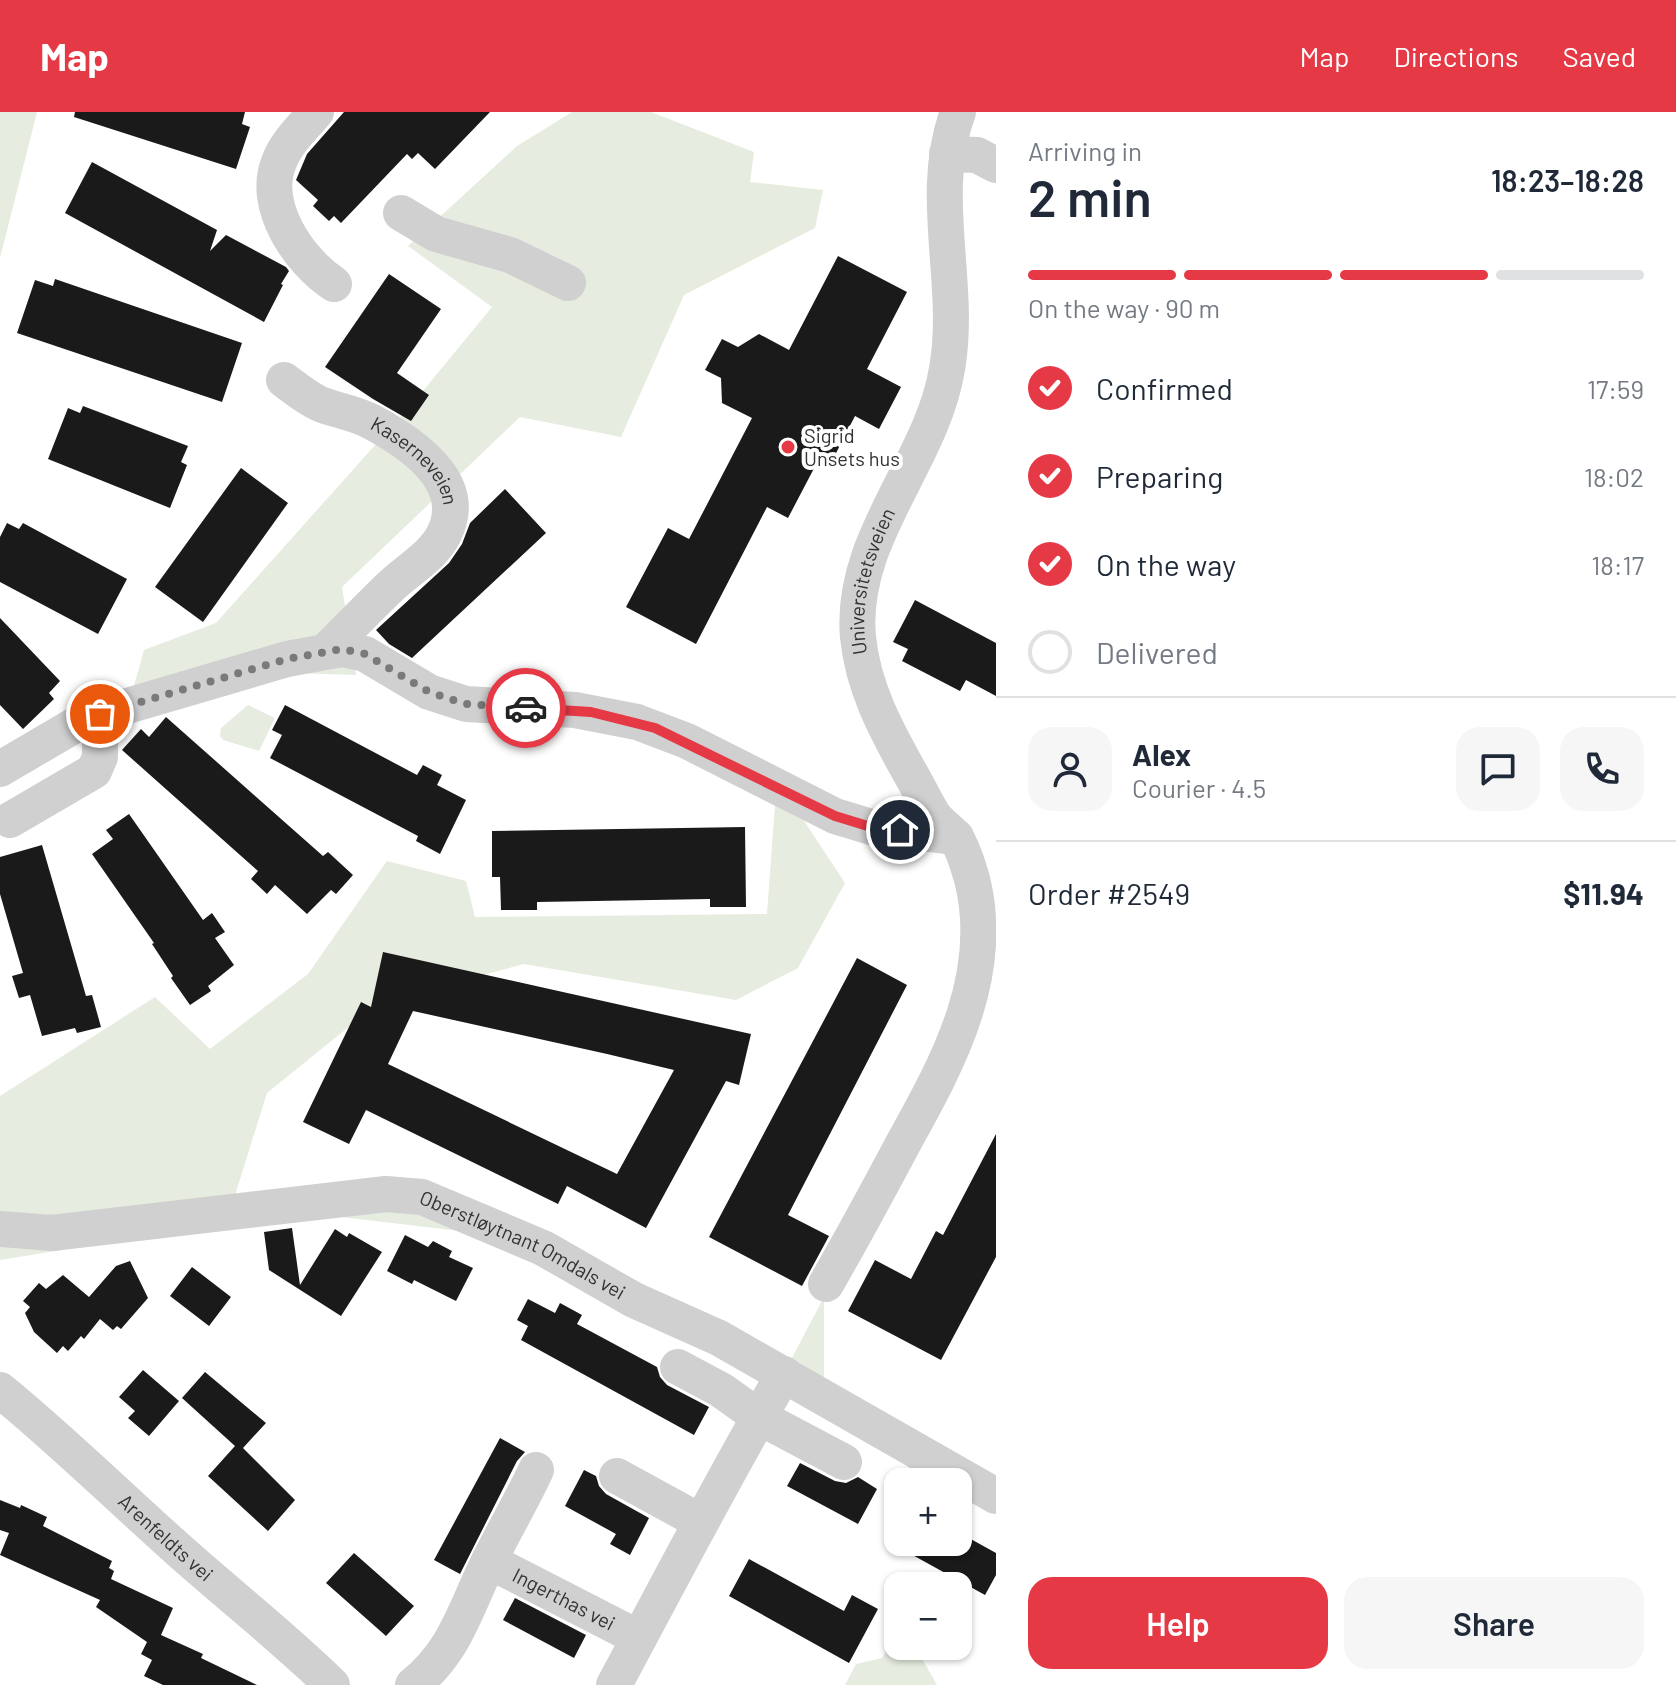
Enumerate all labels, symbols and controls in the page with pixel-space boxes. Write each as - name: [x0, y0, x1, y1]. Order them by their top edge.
- text: Map: [40, 33, 109, 79]
- text: Map: [1300, 39, 1349, 73]
- text: Directions: [1393, 39, 1519, 73]
- text: Saved: [1563, 39, 1636, 73]
- text: Arriving in: [1028, 135, 1142, 166]
- text: 18:23–18:28: [1491, 162, 1644, 198]
- text: 2 min: [1028, 165, 1152, 227]
- text: On the way · 90 m: [1028, 292, 1220, 323]
- icon: check: [1028, 366, 1072, 410]
- text: Confirmed: [1096, 370, 1233, 406]
- text: 17:59: [1587, 373, 1644, 404]
- street label: Kaserneveien: [367, 411, 463, 507]
- place label: Sigrid Unsets hus: [804, 423, 900, 470]
- marker: Sigrid Unsets hus: [779, 438, 797, 456]
- icon: check: [1028, 454, 1072, 498]
- text: Preparing: [1096, 458, 1223, 494]
- text: 18:02: [1584, 461, 1644, 492]
- street label: Universitetsveien: [844, 504, 899, 656]
- icon: check: [1028, 542, 1072, 586]
- text: On the way: [1096, 546, 1236, 582]
- text: 18:17: [1591, 549, 1644, 580]
- text: Delivered: [1096, 634, 1218, 670]
- courier: [486, 668, 566, 748]
- pin: [66, 680, 134, 748]
- icon: car: [504, 686, 548, 730]
- icon: bag: [78, 692, 122, 736]
- button: person: [1028, 727, 1112, 811]
- button: chat: [1456, 727, 1540, 811]
- button: phone: [1560, 727, 1644, 811]
- text: Alex: [1132, 736, 1191, 772]
- text: Courier · 4.5: [1132, 772, 1266, 803]
- pin: [866, 796, 934, 864]
- icon: home: [878, 808, 922, 852]
- text: Order #2549: [1028, 875, 1190, 911]
- text: $11.94: [1563, 875, 1644, 911]
- street label: Oberstløytnant Omdals vei: [416, 1184, 630, 1304]
- map controls: [884, 1468, 972, 1660]
- button: +: [884, 1468, 972, 1556]
- street label: Arenfeldts vei: [114, 1488, 219, 1586]
- street label: Ingerthas vei: [509, 1562, 619, 1635]
- button: −: [884, 1572, 972, 1660]
- button: Help: [1028, 1577, 1328, 1669]
- button: Share: [1344, 1577, 1644, 1669]

